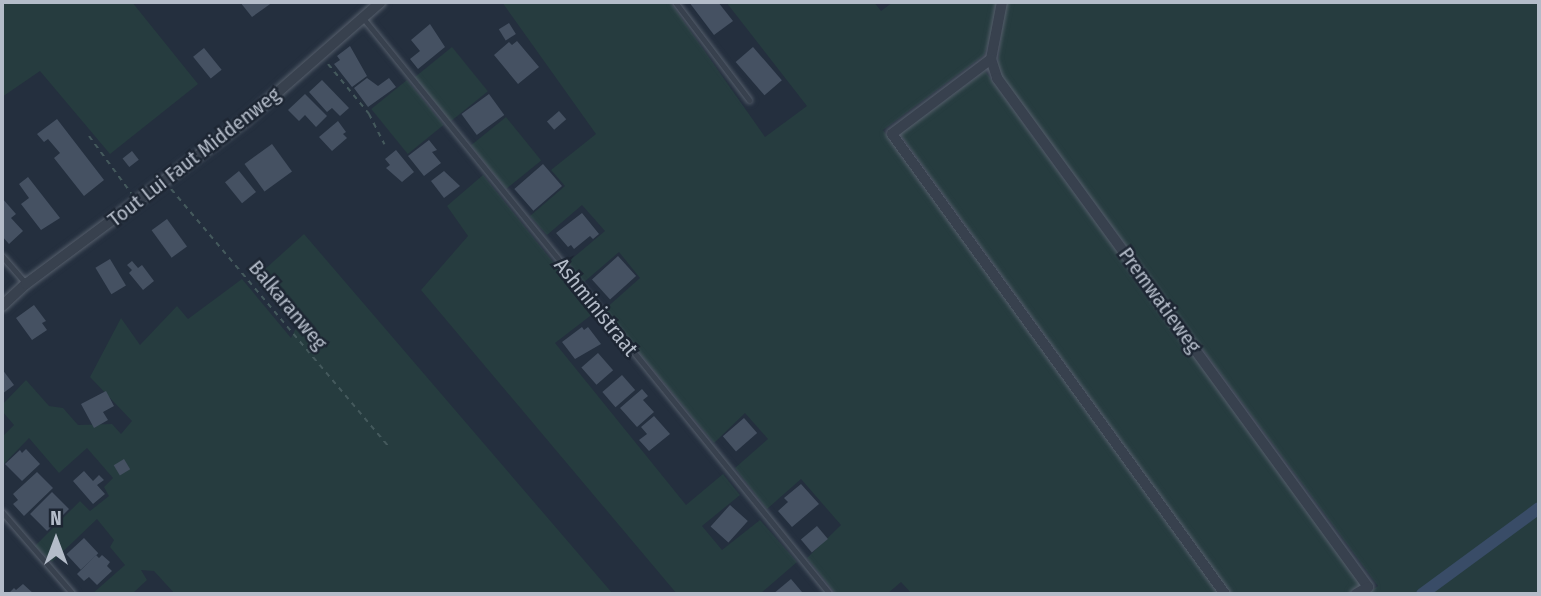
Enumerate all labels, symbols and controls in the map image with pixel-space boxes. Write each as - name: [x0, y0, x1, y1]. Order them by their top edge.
- street label: Tout Lui Faut Middenweg: [103, 82, 285, 232]
- street label: Premwatieweg: [1113, 242, 1207, 358]
- street label: Ashministraat: [549, 253, 643, 361]
- street label: Balkaranweg: [243, 255, 333, 355]
- north arrow: [21, 505, 91, 575]
- text: N: [50, 507, 62, 530]

